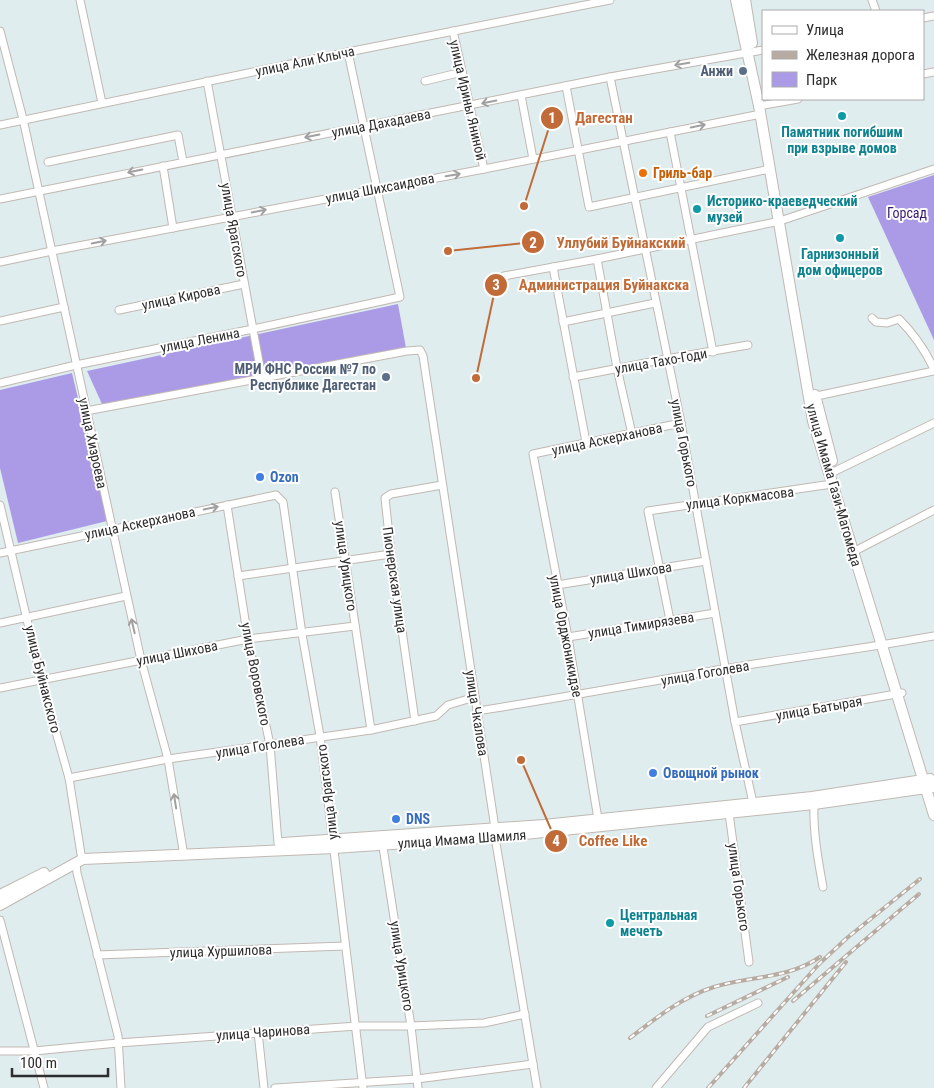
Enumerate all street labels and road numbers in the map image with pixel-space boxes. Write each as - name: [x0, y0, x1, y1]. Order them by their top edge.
- street label: улица Ирины Яниной: [446, 38, 490, 162]
- street label: улица Али Клыча: [254, 43, 356, 79]
- street label: улица Дахадаева: [330, 106, 432, 140]
- street label: улица Шихсаидова: [324, 170, 436, 206]
- street label: улица Ярагского: [218, 181, 250, 279]
- street label: улица Кирова: [140, 281, 222, 313]
- street label: улица Ленина: [159, 324, 241, 356]
- street label: улица Тахо-Годи: [614, 345, 708, 377]
- street label: улица Хизроева: [76, 396, 110, 490]
- street label: улица Горького: [668, 398, 700, 488]
- street label: улица Имама Гази-Магомеда: [803, 402, 865, 568]
- street label: улица Аскерханова: [550, 419, 664, 459]
- street label: улица Коркмасова: [685, 483, 795, 513]
- street label: улица Аскерханова: [83, 503, 197, 543]
- street label: улица Урицкого: [332, 520, 360, 612]
- street label: Пионерская улица: [380, 526, 410, 634]
- street label: улица Шихова: [589, 559, 673, 587]
- street label: улица Орджоникидзе: [546, 573, 586, 699]
- street label: улица Тимирязева: [587, 609, 695, 641]
- street label: улица Воровского: [238, 621, 274, 727]
- street label: улица Буйнакского: [22, 624, 64, 734]
- street label: улица Шихова: [135, 637, 219, 669]
- street label: улица Гоголева: [660, 657, 750, 689]
- street label: улица Чкалова: [462, 669, 492, 757]
- street label: улица Батырая: [775, 693, 863, 723]
- street label: улица Гоголева: [215, 731, 305, 761]
- street label: улица Ярагского: [313, 743, 341, 841]
- street label: улица Имама Шамиля: [397, 827, 527, 851]
- street label: улица Горького: [725, 842, 753, 932]
- street label: улица Урицкого: [387, 920, 417, 1012]
- street label: улица Хуршилова: [170, 941, 272, 961]
- street label: улица Чаринова: [215, 1021, 311, 1043]

